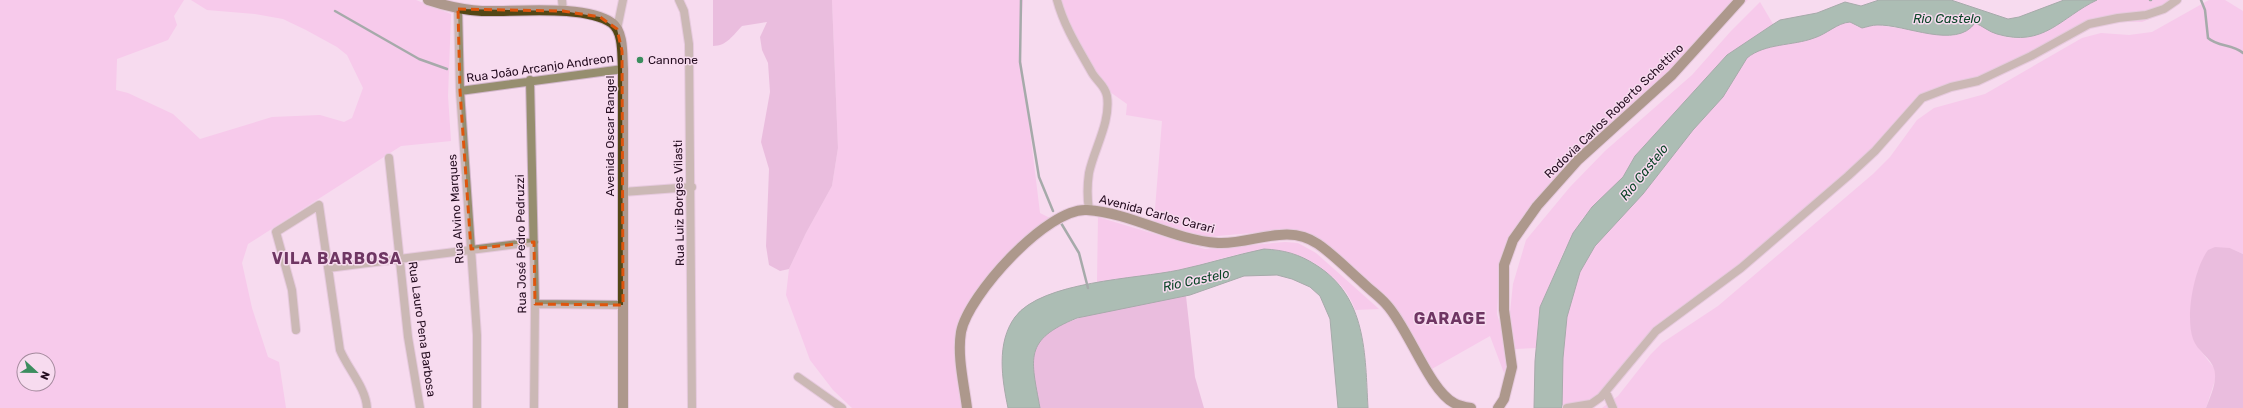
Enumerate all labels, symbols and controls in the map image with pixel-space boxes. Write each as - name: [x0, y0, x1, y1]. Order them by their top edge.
- water label: Rio Castelo: [1913, 11, 1981, 26]
- street label: Rodovia Carlos Roberto Schettino: [1542, 41, 1686, 181]
- street label: Rua João Arcanjo Andreon: [465, 51, 615, 85]
- place label: Cannone: [648, 53, 698, 67]
- marker: Cannone: [635, 55, 645, 65]
- street label: Avenida Oscar Rangel: [603, 75, 617, 196]
- street label: Rua Luiz Borges Vilasti: [671, 140, 687, 266]
- water label: Rio Castelo: [1617, 141, 1671, 203]
- street label: Rua Alvino Marques: [445, 154, 467, 264]
- street label: Rua José Pedro Pedruzzi: [513, 174, 529, 314]
- street label: Avenida Carlos Carari: [1098, 192, 1216, 236]
- district label: VILA BARBOSA: [272, 249, 402, 268]
- street label: Rua Lauro Pena Barbosa: [406, 260, 438, 398]
- water label: Rio Castelo: [1161, 266, 1231, 294]
- district label: GARAGE: [1414, 309, 1486, 328]
- north arrow: [16, 352, 56, 392]
- text: N: [37, 369, 52, 382]

